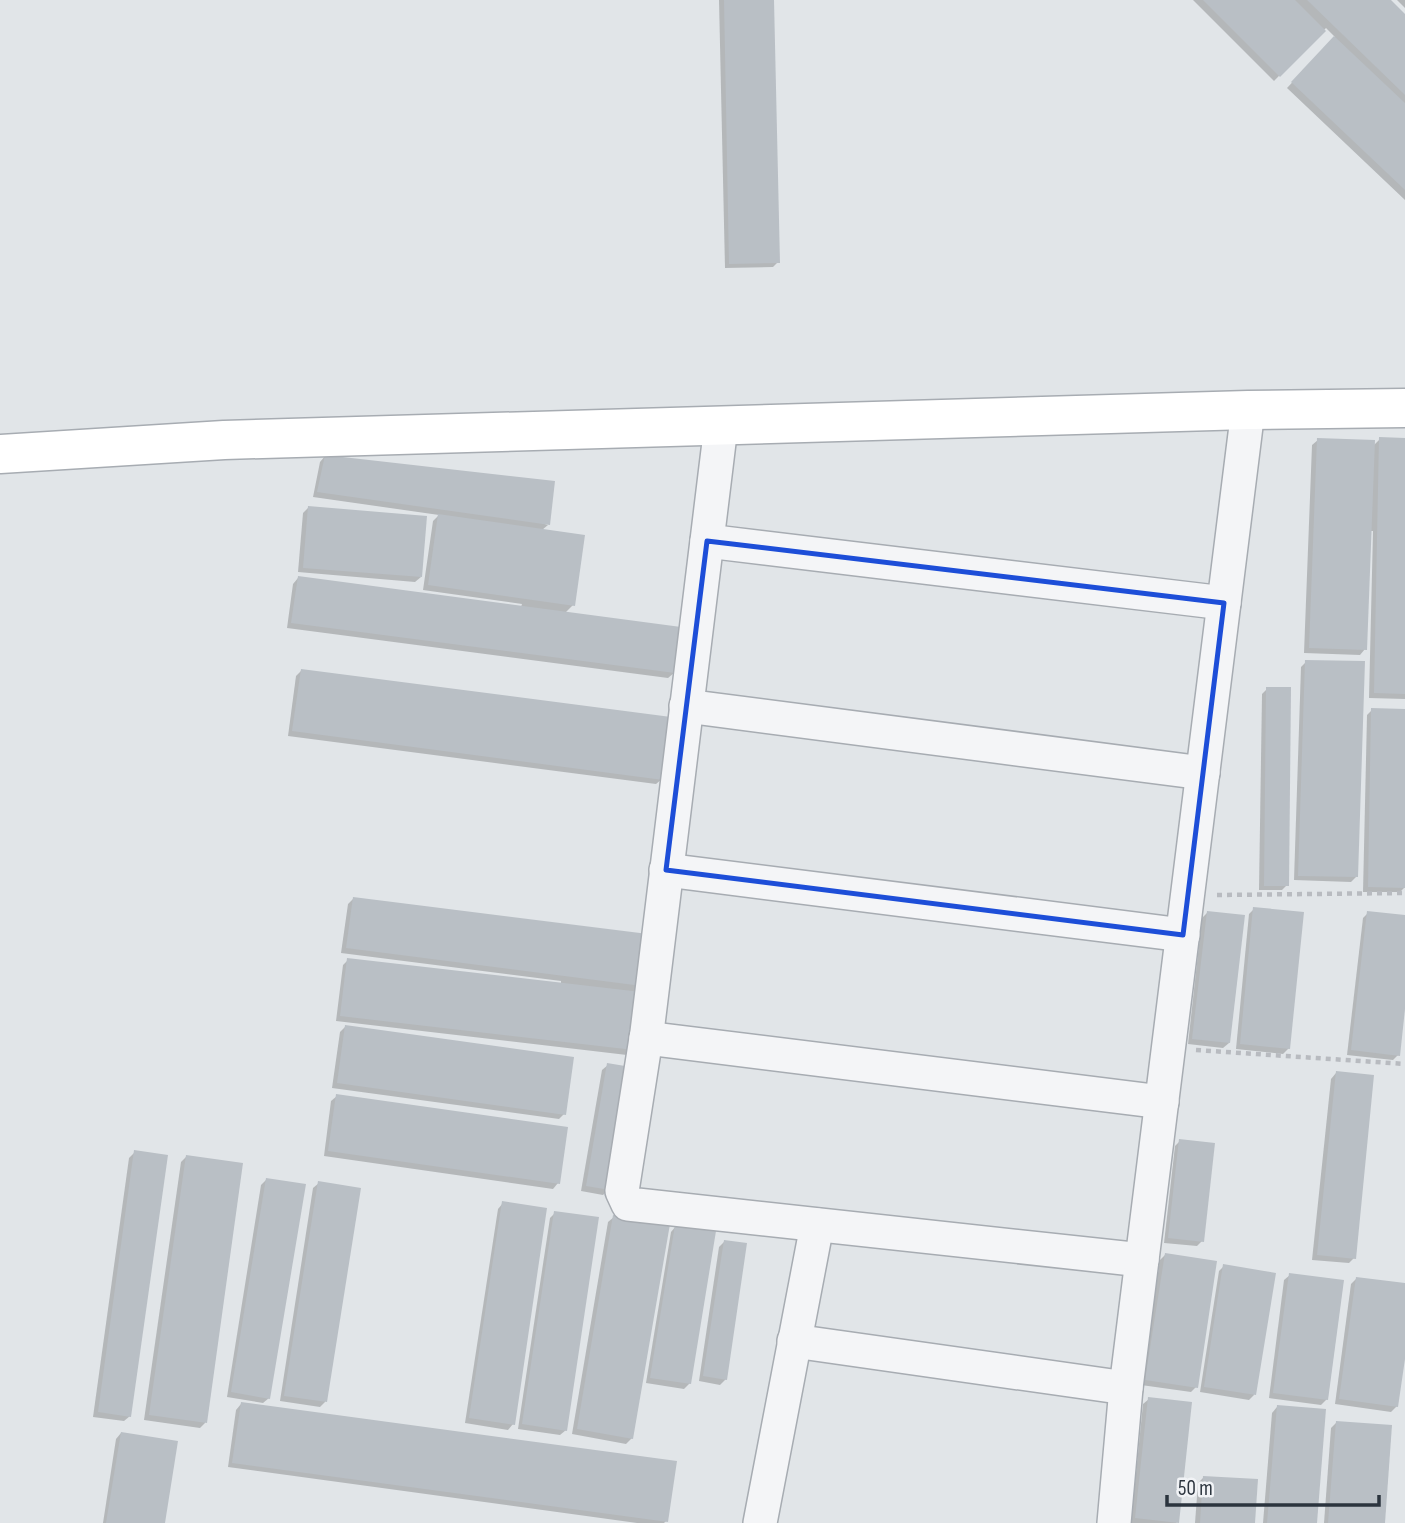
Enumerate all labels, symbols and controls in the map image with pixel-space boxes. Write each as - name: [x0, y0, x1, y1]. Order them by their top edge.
- scale bar: [1167, 1464, 1379, 1508]
- text: 50 m: [1178, 1476, 1213, 1501]

